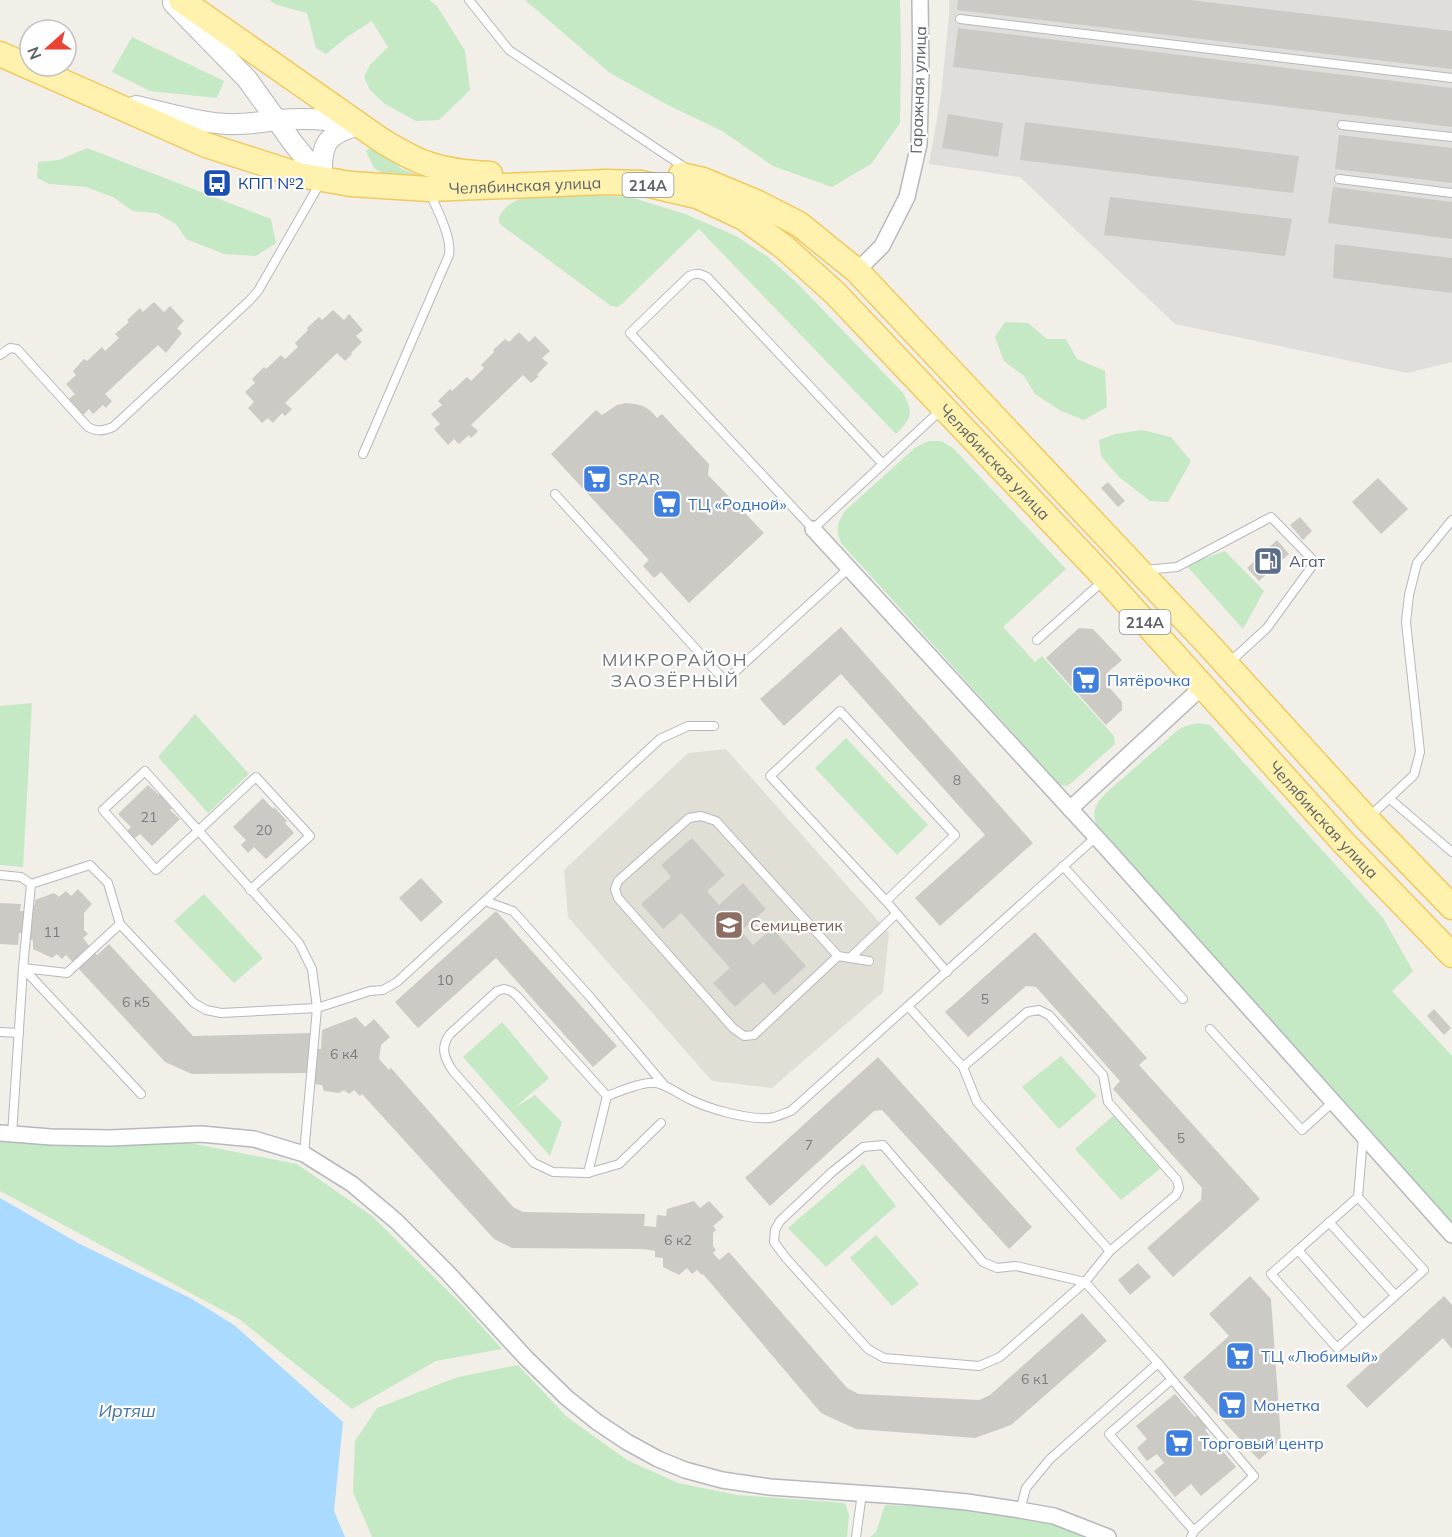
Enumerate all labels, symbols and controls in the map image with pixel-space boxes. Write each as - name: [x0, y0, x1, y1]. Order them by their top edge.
- north arrow: [18, 18, 78, 78]
- street label: Гаражная улица: [906, 26, 930, 154]
- text: N: [22, 44, 45, 63]
- bus stop icon: КПП №2: [201, 167, 233, 199]
- street label: Челябинская улица: [448, 172, 602, 198]
- place label: КПП №2: [238, 173, 304, 193]
- road number: 214А: [622, 173, 674, 197]
- street label: Челябинская улица: [935, 399, 1055, 524]
- supermarket icon: SPAR: [581, 463, 613, 495]
- place label: SPAR: [618, 469, 660, 489]
- supermarket icon: ТЦ «Родной»: [651, 488, 683, 520]
- place label: ТЦ «Родной»: [688, 494, 787, 514]
- fuel station icon: Агат: [1252, 545, 1284, 577]
- place label: Агат: [1289, 551, 1326, 571]
- road number: 214А: [1120, 610, 1170, 634]
- district label: МИКРОРАЙОН ЗАОЗЁРНЫЙ: [602, 648, 748, 692]
- supermarket icon: Пятёрочка: [1070, 664, 1102, 696]
- place label: Пятёрочка: [1107, 670, 1191, 690]
- street label: Челябинская улица: [1265, 757, 1383, 883]
- house number: 8: [953, 771, 961, 789]
- house number: 21: [141, 808, 157, 826]
- house number: 20: [256, 821, 272, 839]
- school or university icon: Семицветик: [713, 909, 745, 941]
- place label: Семицветик: [750, 915, 843, 935]
- house number: 11: [44, 923, 60, 941]
- house number: 10: [437, 971, 453, 989]
- house number: 5: [981, 990, 989, 1008]
- house number: 6 к5: [122, 993, 150, 1011]
- house number: 6 к4: [330, 1045, 359, 1063]
- house number: 5: [1177, 1129, 1185, 1147]
- house number: 7: [805, 1136, 813, 1154]
- house number: 6 к2: [664, 1231, 692, 1249]
- supermarket icon: ТЦ «Любимый»: [1224, 1340, 1256, 1372]
- place label: ТЦ «Любимый»: [1261, 1346, 1378, 1366]
- house number: 6 к1: [1021, 1370, 1049, 1388]
- supermarket icon: Монетка: [1216, 1389, 1248, 1421]
- place label: Монетка: [1253, 1395, 1320, 1415]
- water label: Иртяш: [98, 1399, 156, 1422]
- supermarket icon: Торговый центр: [1163, 1427, 1195, 1459]
- place label: Торговый центр: [1200, 1433, 1324, 1453]

